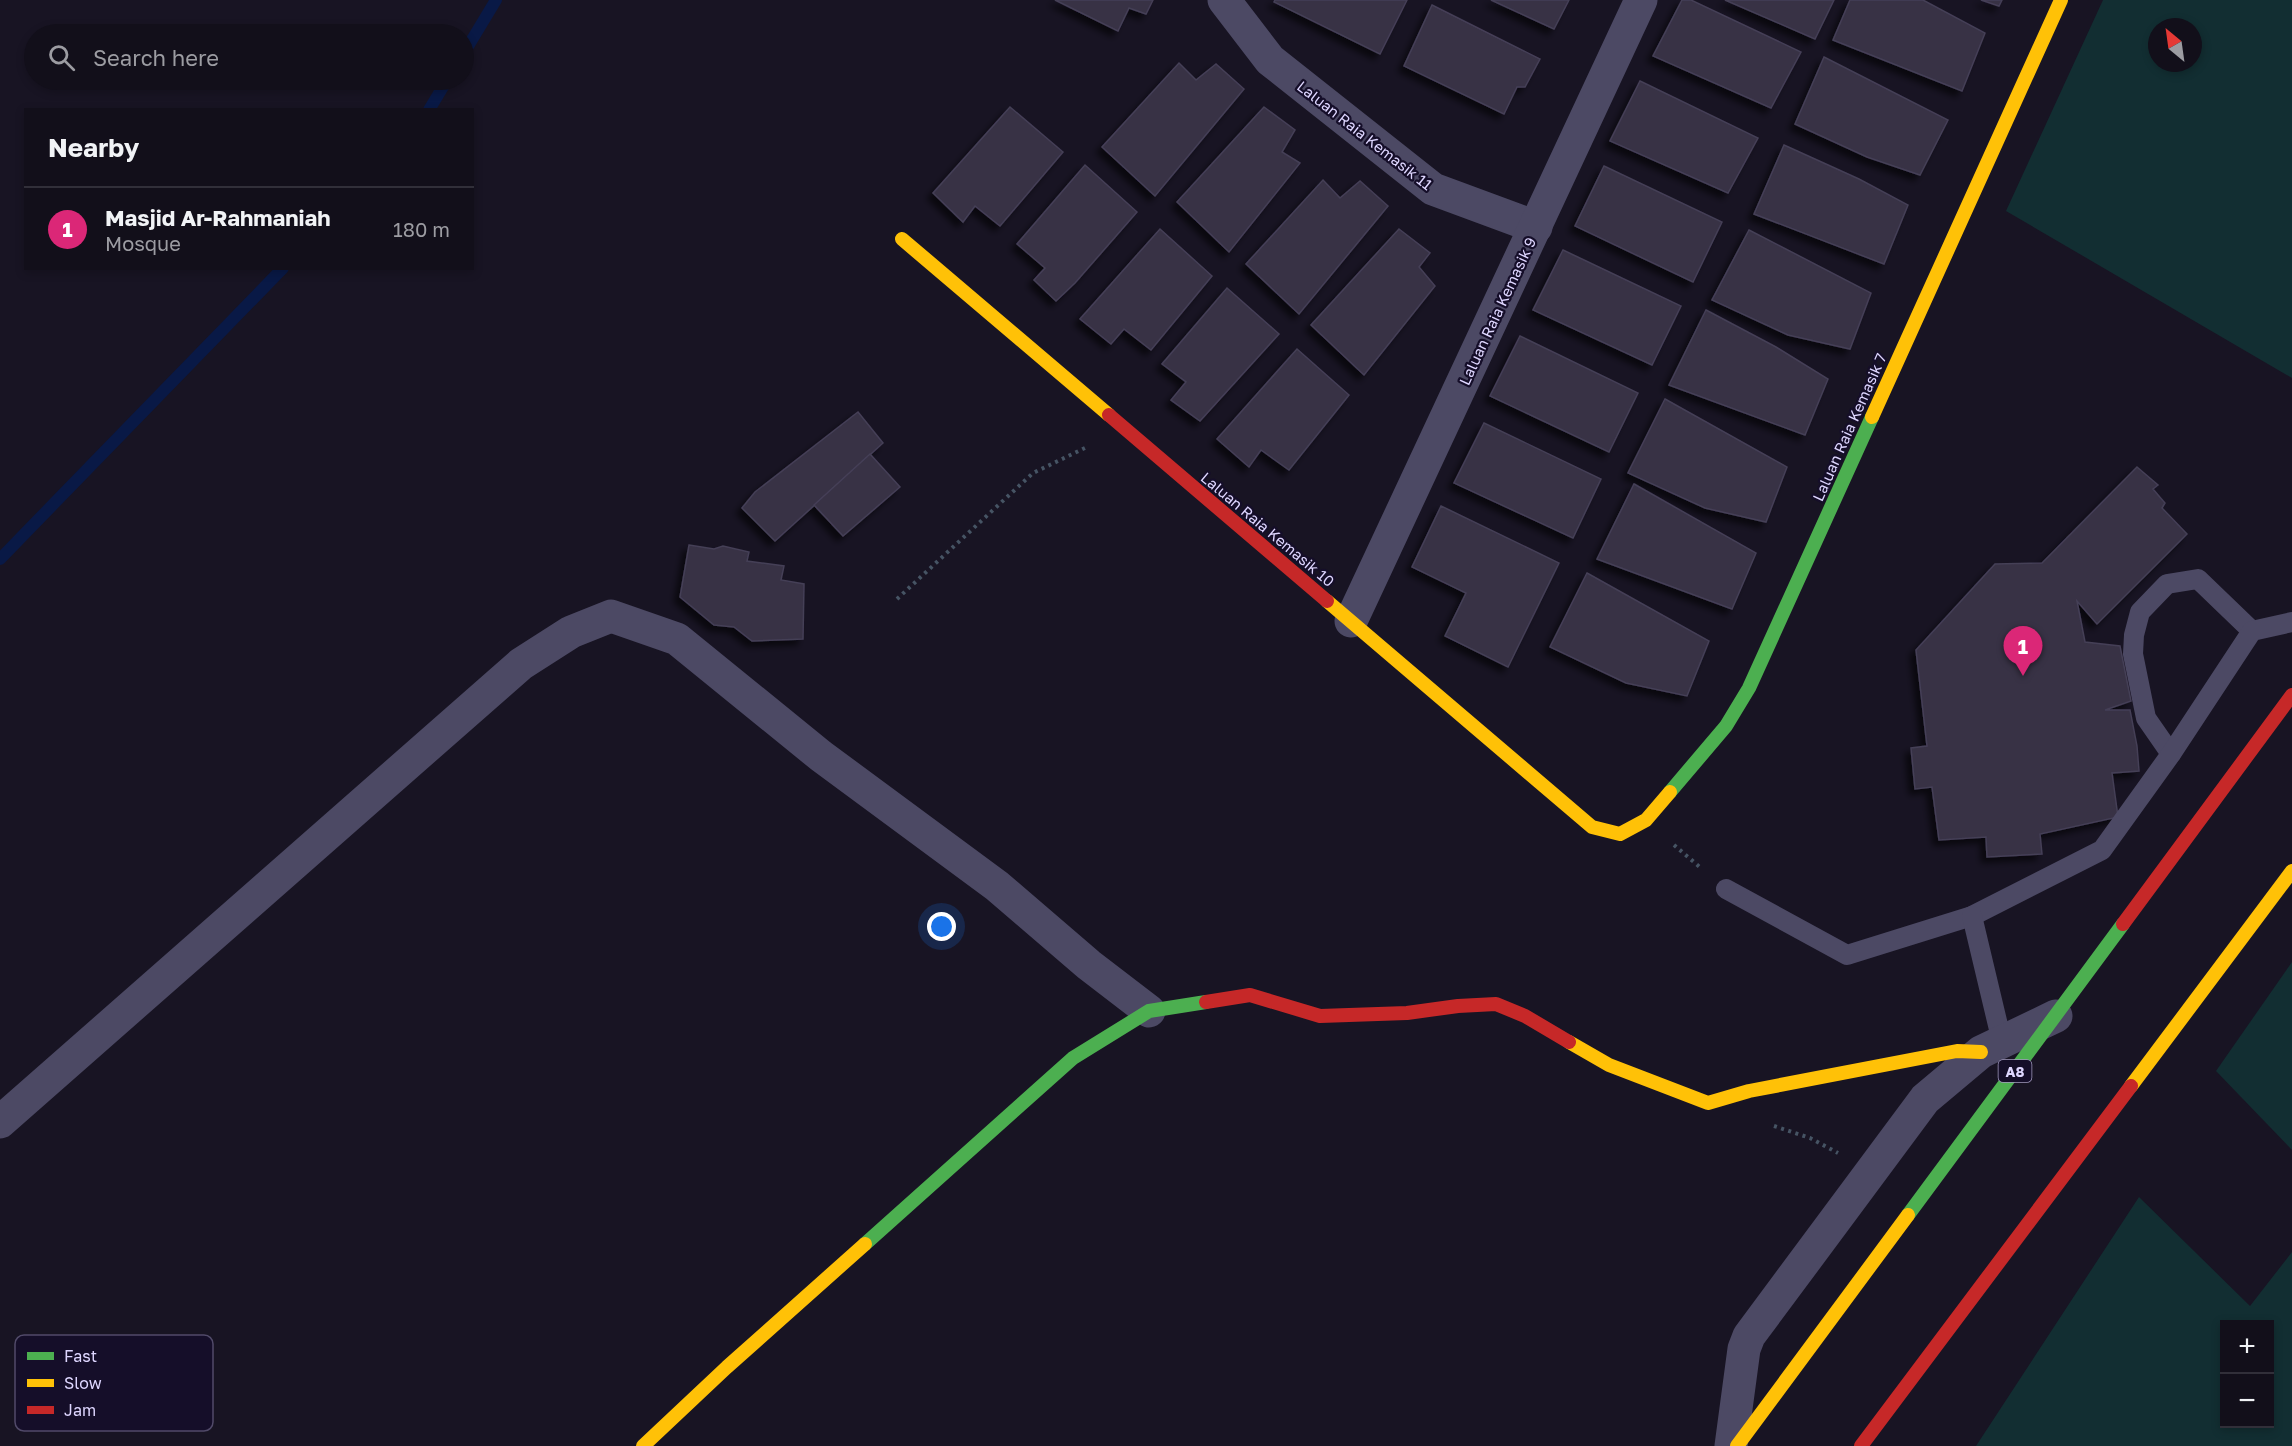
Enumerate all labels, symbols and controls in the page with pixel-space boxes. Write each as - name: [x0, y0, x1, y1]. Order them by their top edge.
- north arrow: [2148, 18, 2202, 72]
- search box: [24, 24, 474, 90]
- icon: search: [45, 41, 78, 74]
- text: Search here: [93, 44, 219, 71]
- street label: Laluan Raia Kemasik 11: [1294, 77, 1436, 193]
- text: Nearby: [48, 132, 139, 163]
- text: Masjid Ar-Rahmaniah: [105, 204, 331, 231]
- text: 1: [62, 217, 73, 241]
- text: 180 m: [393, 217, 450, 241]
- text: Mosque: [105, 231, 181, 255]
- street label: Laluan Raia Kemasik 9: [1455, 234, 1539, 388]
- street label: Laluan Raia Kemasik 7: [1808, 350, 1890, 504]
- street label: Laluan Raia Kemasik 10: [1198, 468, 1338, 590]
- pin: 1: [2004, 626, 2042, 676]
- your location: [927, 912, 956, 941]
- road number: A8: [1998, 1060, 2032, 1082]
- map controls: [2220, 1320, 2274, 1428]
- button: +: [2220, 1320, 2274, 1374]
- legend: [15, 1335, 213, 1431]
- text: Fast: [64, 1346, 97, 1366]
- text: Slow: [64, 1373, 102, 1393]
- button: −: [2220, 1374, 2274, 1428]
- text: Jam: [64, 1400, 96, 1420]

